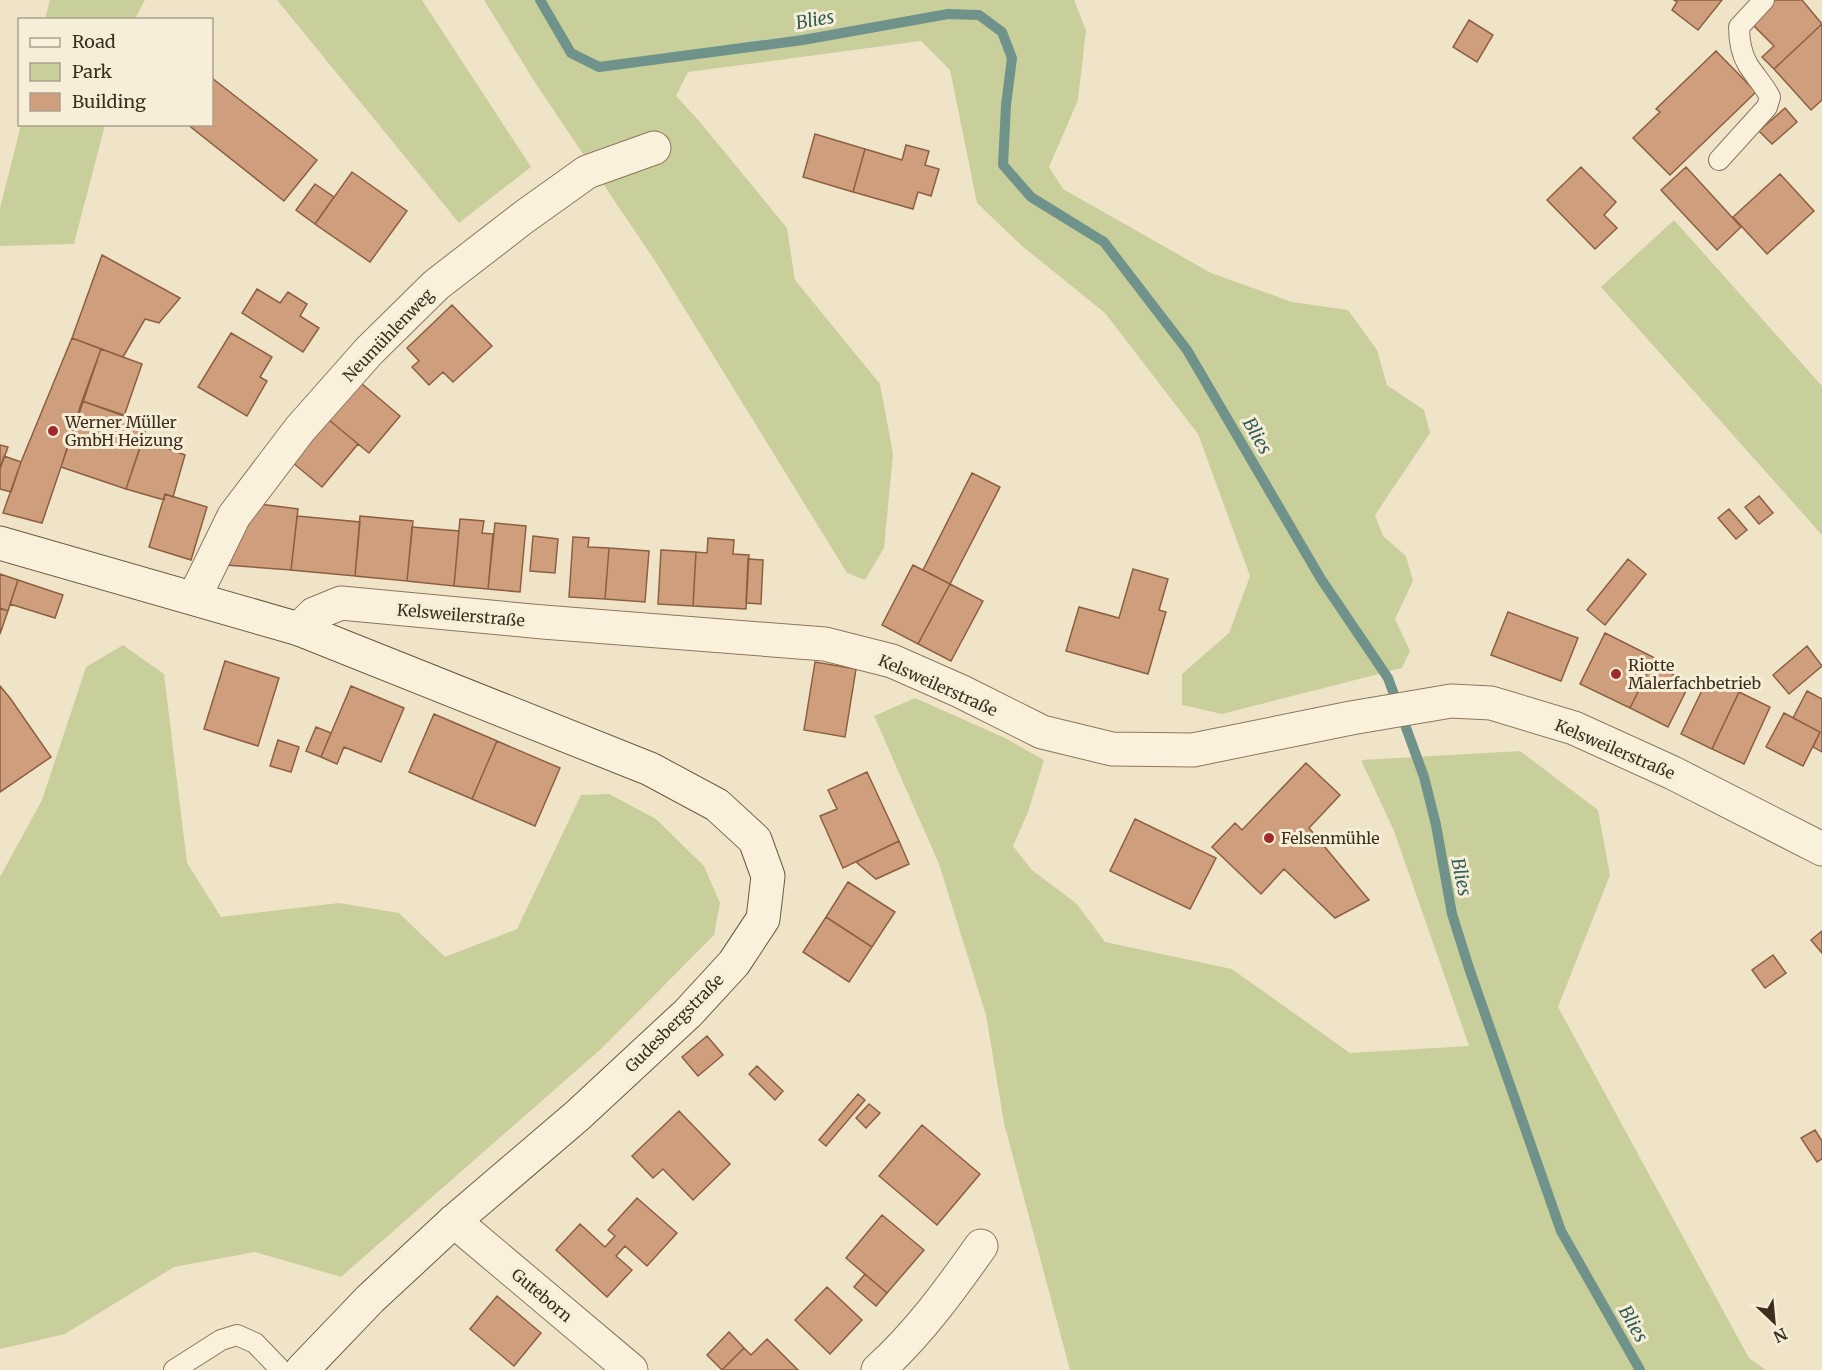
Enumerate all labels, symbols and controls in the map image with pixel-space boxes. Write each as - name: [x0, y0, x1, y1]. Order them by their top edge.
- water label: Blies: [794, 5, 836, 34]
- legend: [18, 18, 213, 126]
- text: Road: [72, 30, 116, 53]
- text: Park: [72, 60, 113, 83]
- text: Building: [72, 90, 146, 113]
- street label: Neumühlenweg: [339, 284, 438, 386]
- place label: Werner Müller GmbH Heizung: [64, 412, 183, 450]
- water label: Blies: [1238, 413, 1277, 458]
- marker: Werner Müller GmbH Heizung: [46, 424, 60, 438]
- street label: Kelsweilerstraße: [396, 599, 526, 631]
- street label: Kelsweilerstraße: [875, 650, 1001, 720]
- place label: Riotte Malerfachbetrieb: [1628, 655, 1761, 693]
- marker: Riotte Malerfachbetrieb: [1609, 667, 1623, 681]
- street label: Kelsweilerstraße: [1552, 715, 1678, 783]
- place label: Felsenmühle: [1281, 828, 1380, 848]
- marker: Felsenmühle: [1262, 831, 1276, 845]
- water label: Blies: [1446, 856, 1477, 898]
- street label: Gudesbergstraße: [621, 970, 727, 1076]
- street label: Guteborn: [508, 1264, 577, 1326]
- north arrow: [1744, 1292, 1804, 1352]
- water label: Blies: [1614, 1301, 1653, 1346]
- text: N: [1770, 1324, 1791, 1347]

